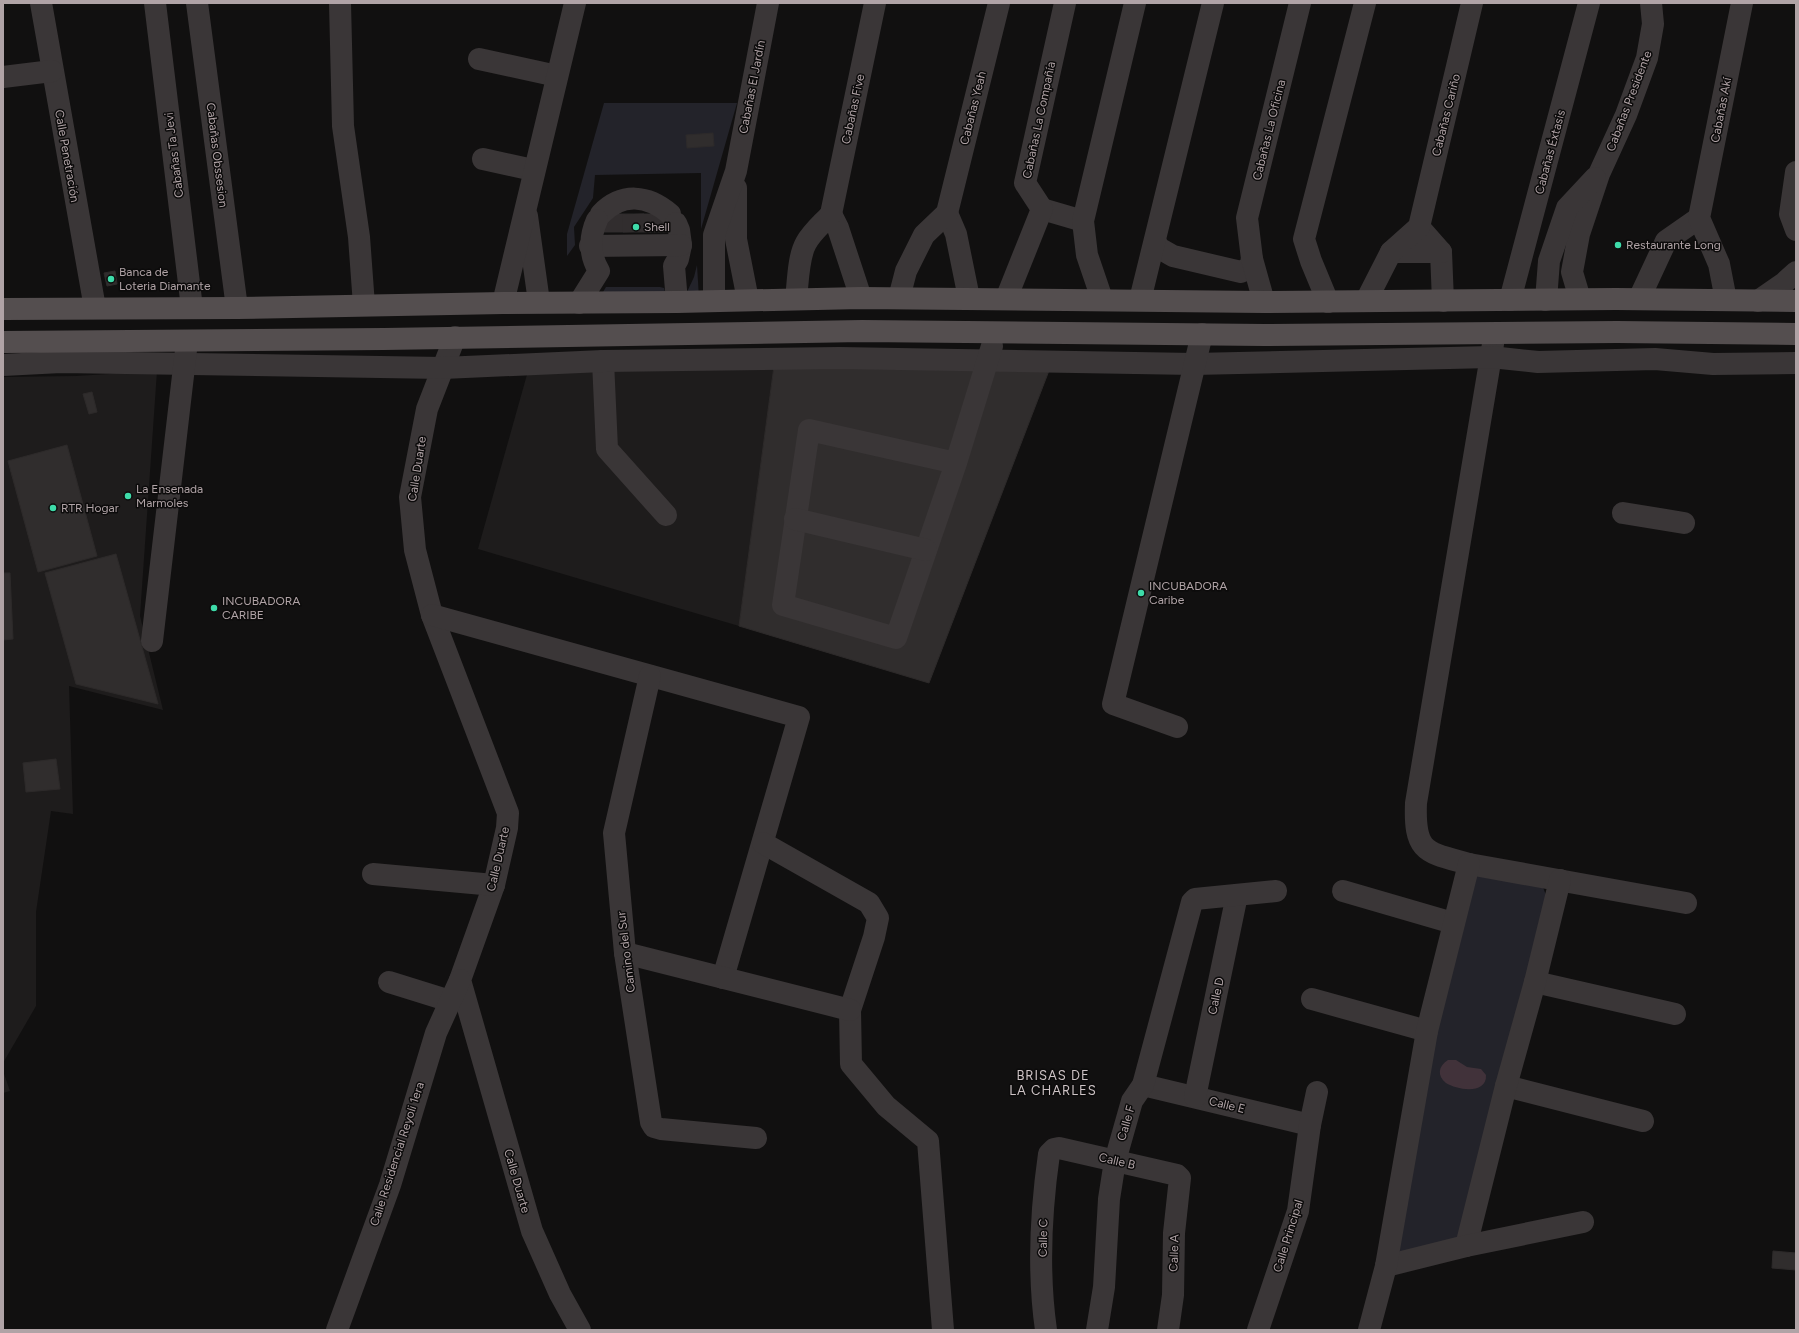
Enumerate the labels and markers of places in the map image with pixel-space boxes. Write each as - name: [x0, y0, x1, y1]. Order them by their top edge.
- place label: Shell: [644, 220, 670, 234]
- marker: Shell: [631, 222, 641, 232]
- place label: Restaurante Long: [1626, 238, 1721, 252]
- marker: Restaurante Long: [1613, 240, 1623, 250]
- place label: Banca de Loteria Diamante: [119, 265, 211, 293]
- marker: Banca de Loteria Diamante: [106, 274, 116, 284]
- place label: La Ensenada Marmoles: [136, 482, 203, 510]
- marker: La Ensenada Marmoles: [123, 491, 133, 501]
- place label: RTR Hogar: [61, 501, 119, 515]
- marker: RTR Hogar: [48, 503, 58, 513]
- place label: INCUBADORA Caribe: [1149, 579, 1227, 607]
- marker: INCUBADORA Caribe: [1136, 588, 1146, 598]
- place label: INCUBADORA CARIBE: [222, 594, 300, 622]
- marker: INCUBADORA CARIBE: [209, 603, 219, 613]

